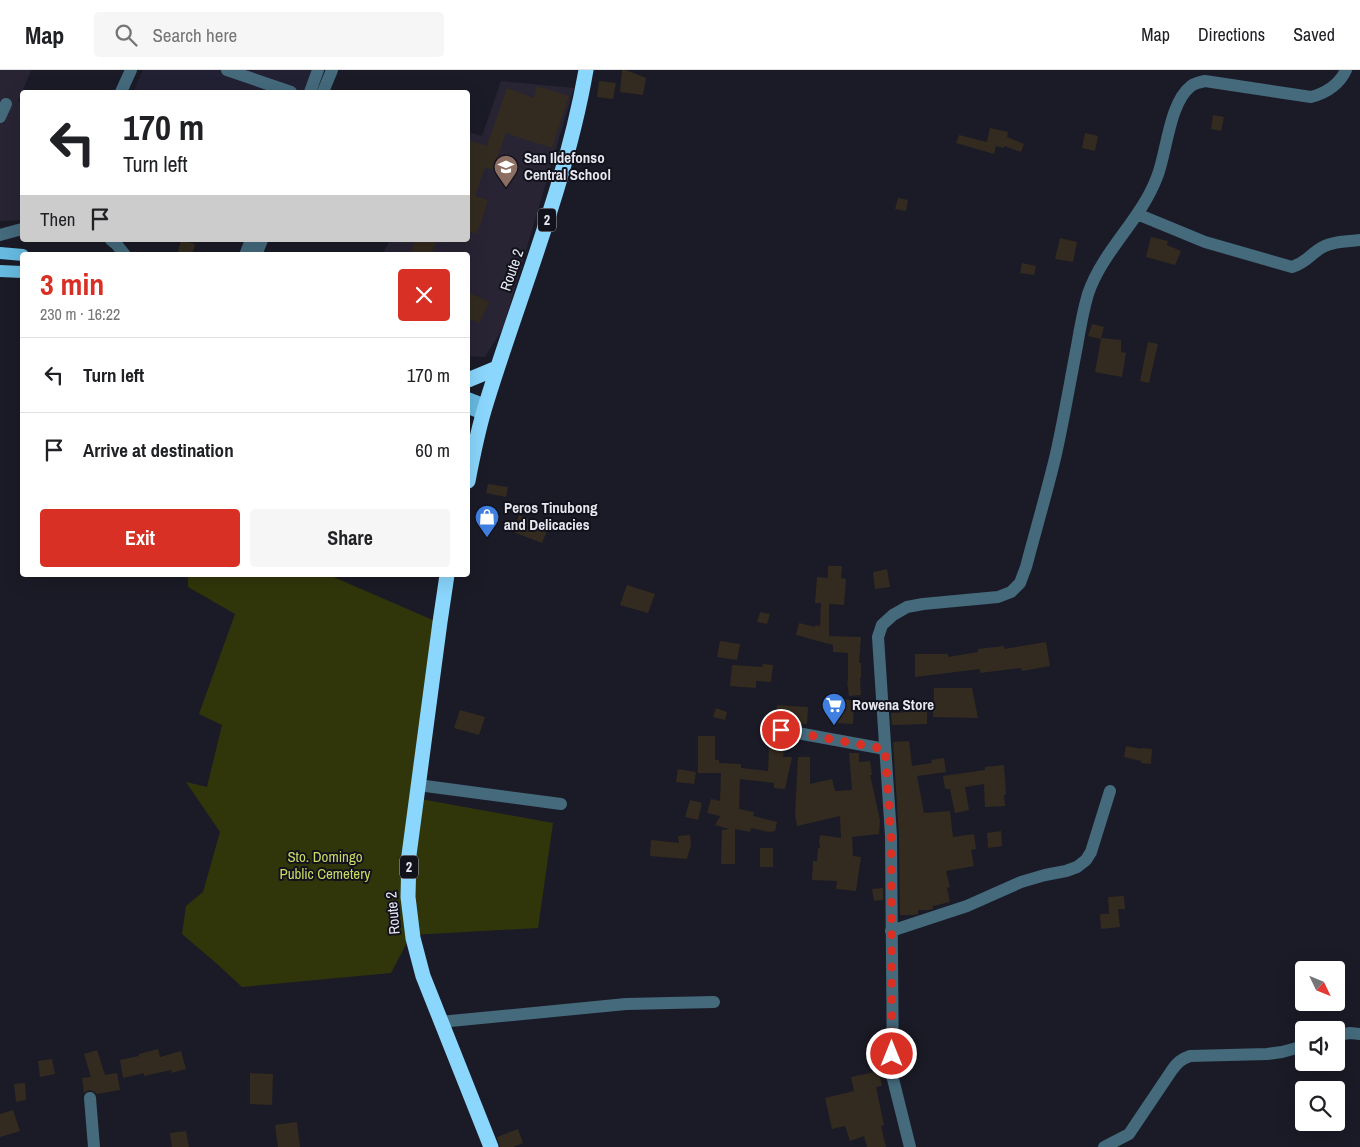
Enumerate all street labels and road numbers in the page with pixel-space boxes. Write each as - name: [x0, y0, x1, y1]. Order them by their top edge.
- road number: 2: [538, 208, 556, 232]
- street label: Route 2: [495, 246, 529, 294]
- road number: 2: [400, 856, 418, 879]
- street label: Route 2: [380, 891, 405, 935]

